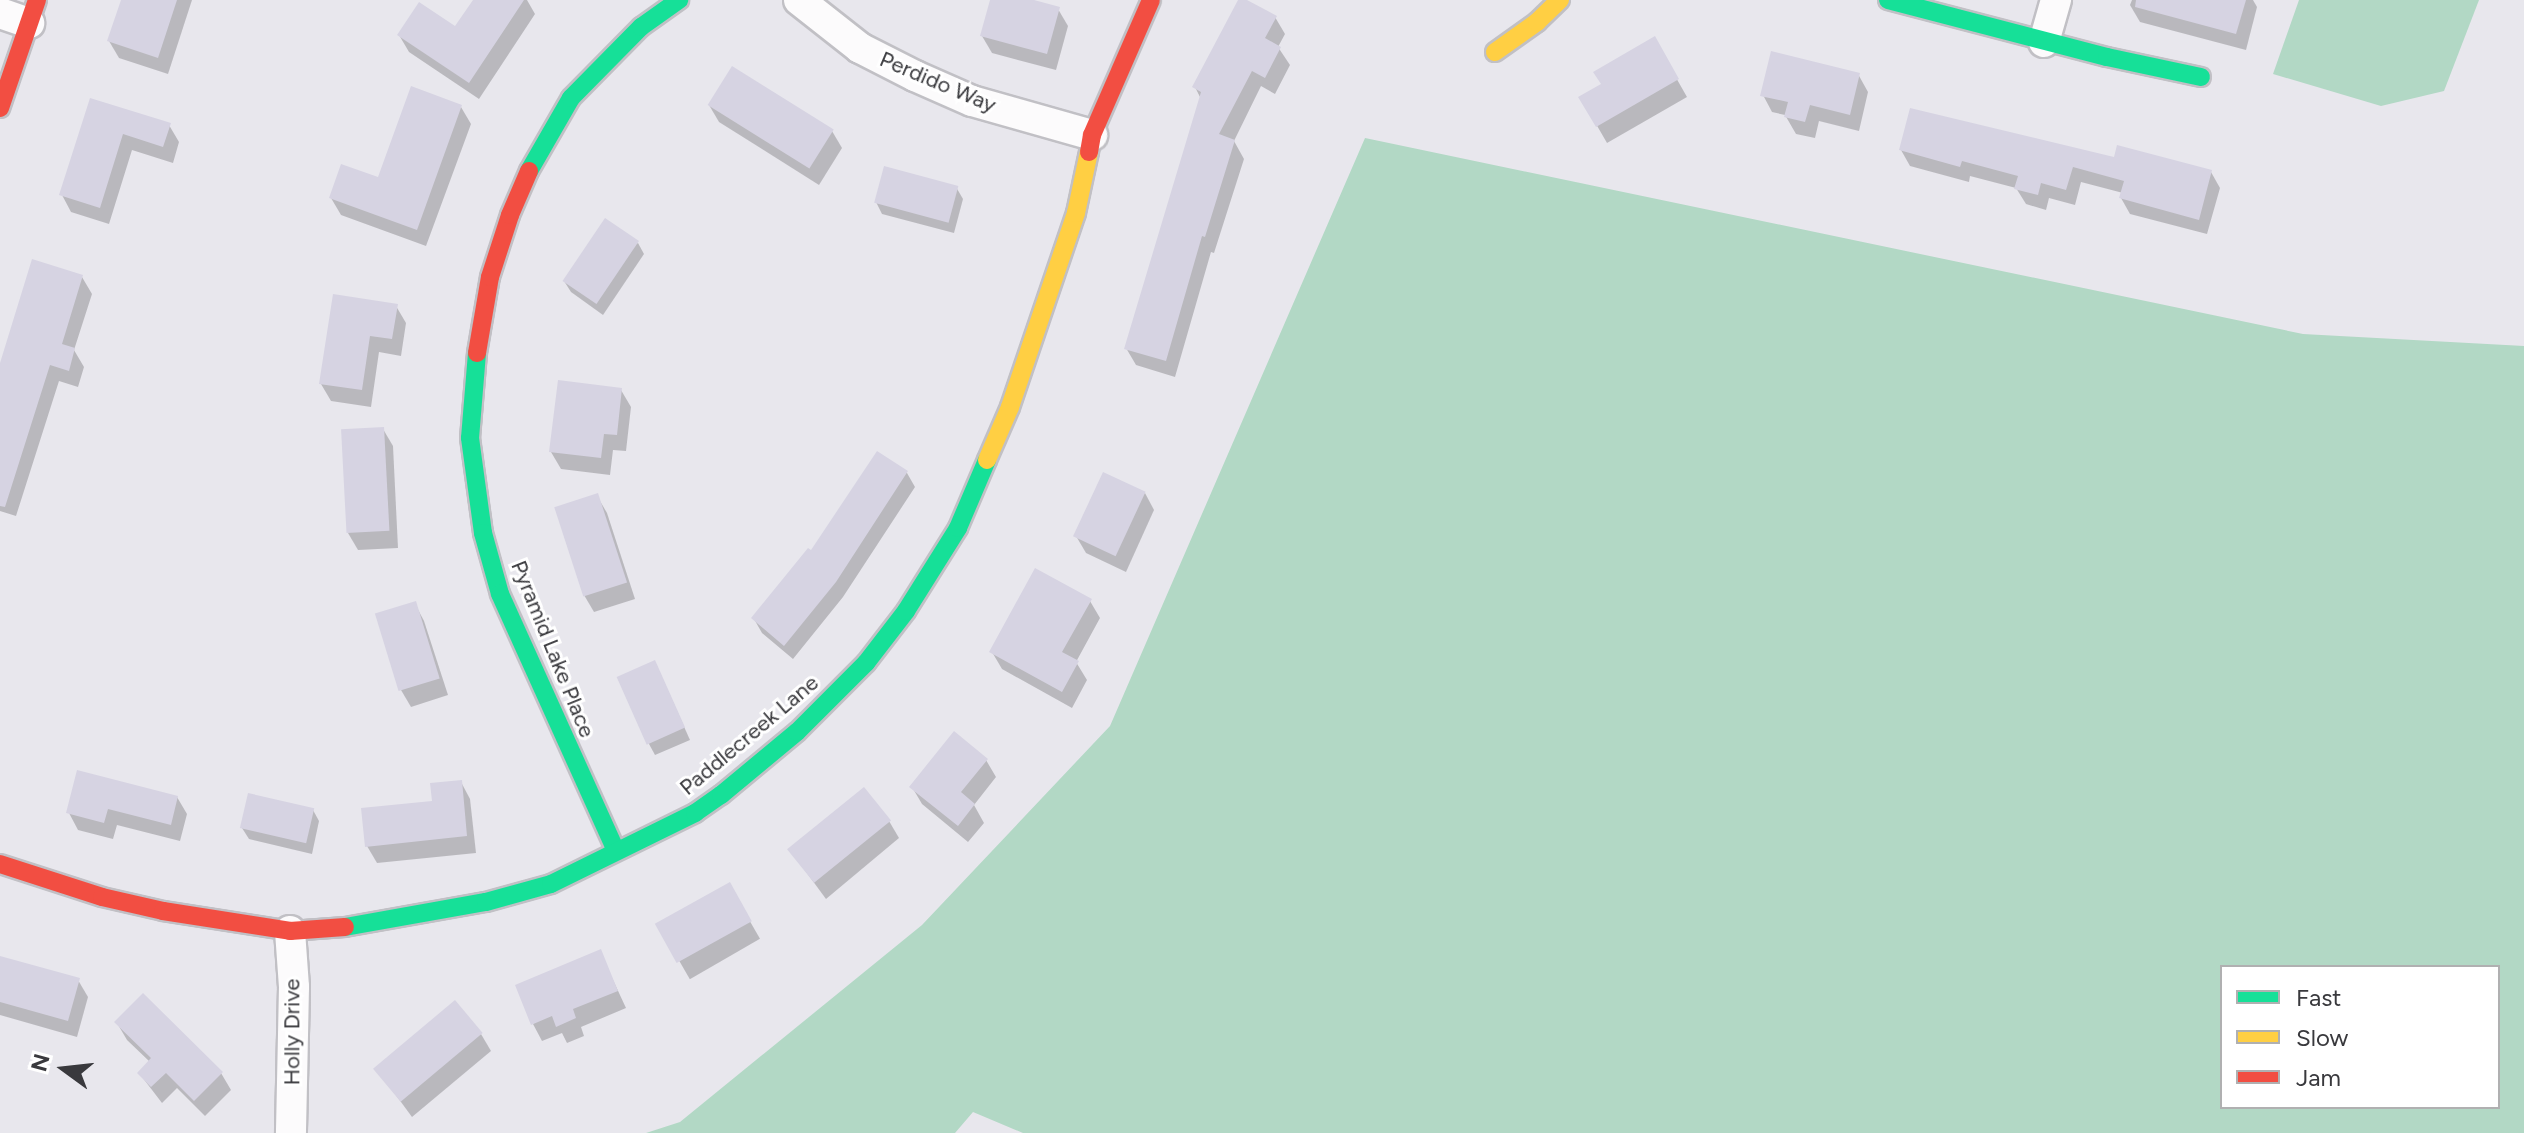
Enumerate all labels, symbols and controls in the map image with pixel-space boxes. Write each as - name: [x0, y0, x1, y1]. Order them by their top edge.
- street label: Perdido Way: [876, 46, 1000, 118]
- street label: Pyramid Lake Place: [505, 557, 601, 741]
- street label: Paddlecreek Lane: [674, 669, 824, 801]
- legend: [2220, 965, 2500, 1109]
- street label: Holly Drive: [279, 979, 305, 1085]
- text: Fast: [2296, 983, 2341, 1012]
- text: Slow: [2296, 1023, 2348, 1052]
- north arrow: [24, 1029, 104, 1109]
- text: N: [25, 1051, 56, 1074]
- text: Jam: [2296, 1063, 2341, 1092]

